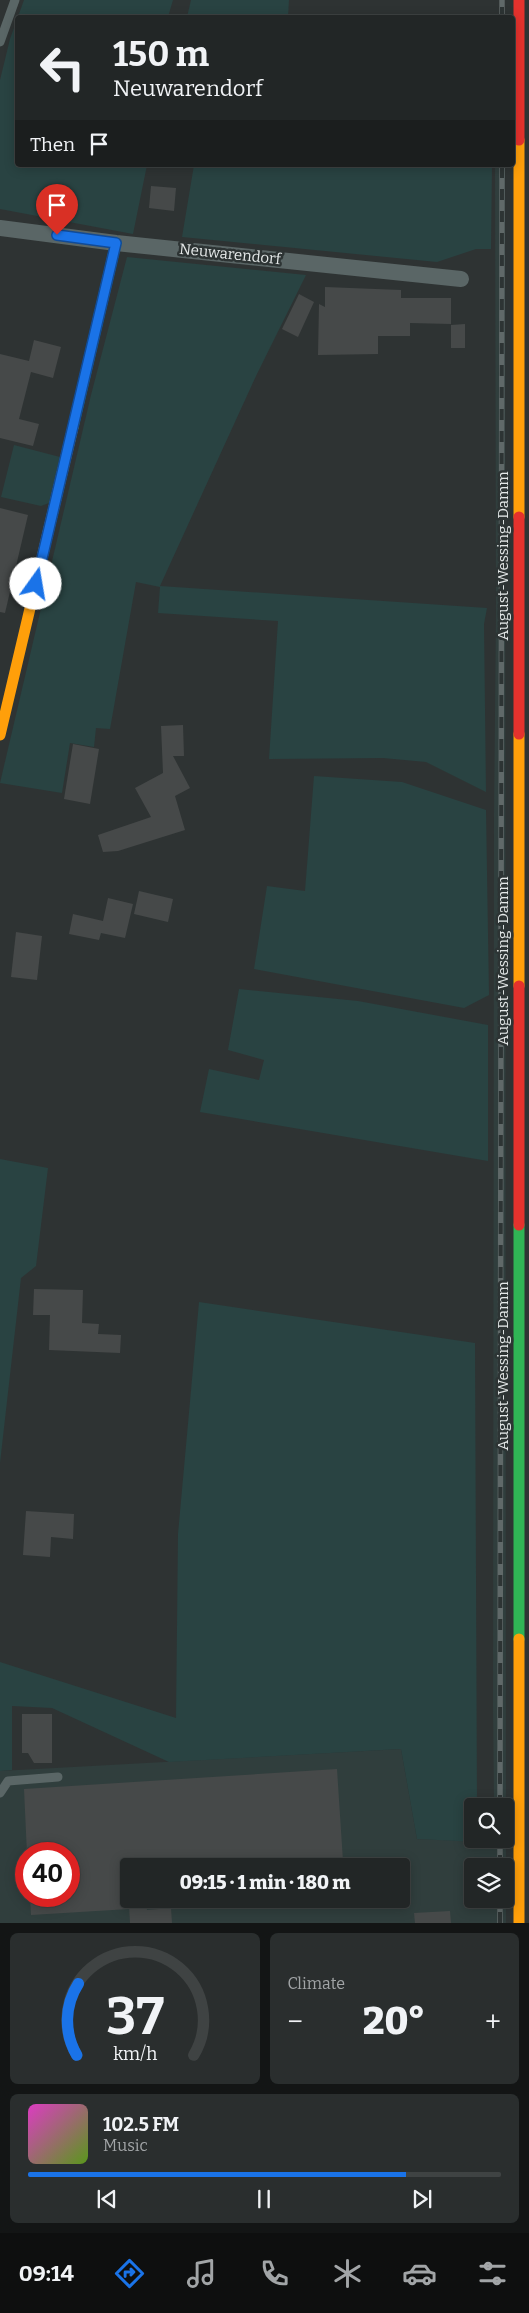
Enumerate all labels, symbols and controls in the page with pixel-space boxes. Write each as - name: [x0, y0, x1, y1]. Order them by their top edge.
- text: 150 m: [113, 33, 209, 75]
- icon: left: [30, 35, 95, 100]
- text: Neuwarendorf: [113, 75, 263, 102]
- icon: arrive: [85, 130, 113, 158]
- text: Then: [30, 133, 75, 156]
- pin: [36, 184, 78, 235]
- icon: arrive: [43, 191, 71, 219]
- street label: Neuwarendorf: [178, 240, 283, 268]
- street label: August-Wessing-Damm: [494, 471, 512, 641]
- position arrow: [9, 557, 61, 609]
- street label: August-Wessing-Damm: [494, 876, 512, 1046]
- street label: August-Wessing-Damm: [494, 1281, 512, 1451]
- map controls: [464, 1798, 514, 1908]
- button: search: [464, 1798, 514, 1848]
- speed limit sign: 40: [15, 1842, 80, 1907]
- button: layers: [464, 1858, 514, 1908]
- text: 09:15 · 1 min · 180 m: [180, 1871, 350, 1894]
- text: Climate: [288, 1974, 345, 1993]
- text: 37: [106, 1985, 164, 2048]
- text: 20°: [363, 1998, 425, 2044]
- text: −: [288, 2005, 303, 2038]
- text: +: [485, 2005, 501, 2038]
- text: km/h: [113, 2043, 157, 2065]
- text: 102.5 FM: [103, 2113, 179, 2136]
- text: Music: [103, 2136, 148, 2155]
- icon: previous: [93, 2185, 121, 2213]
- icon: pause: [250, 2185, 278, 2213]
- icon: next: [408, 2185, 436, 2213]
- icon: directions: [112, 2256, 147, 2291]
- icon: music: [184, 2256, 219, 2291]
- icon: phone: [257, 2256, 292, 2291]
- icon: climate: [330, 2256, 365, 2291]
- icon: car: [402, 2256, 437, 2291]
- icon: filters: [475, 2256, 510, 2291]
- text: 09:14: [19, 2260, 74, 2287]

